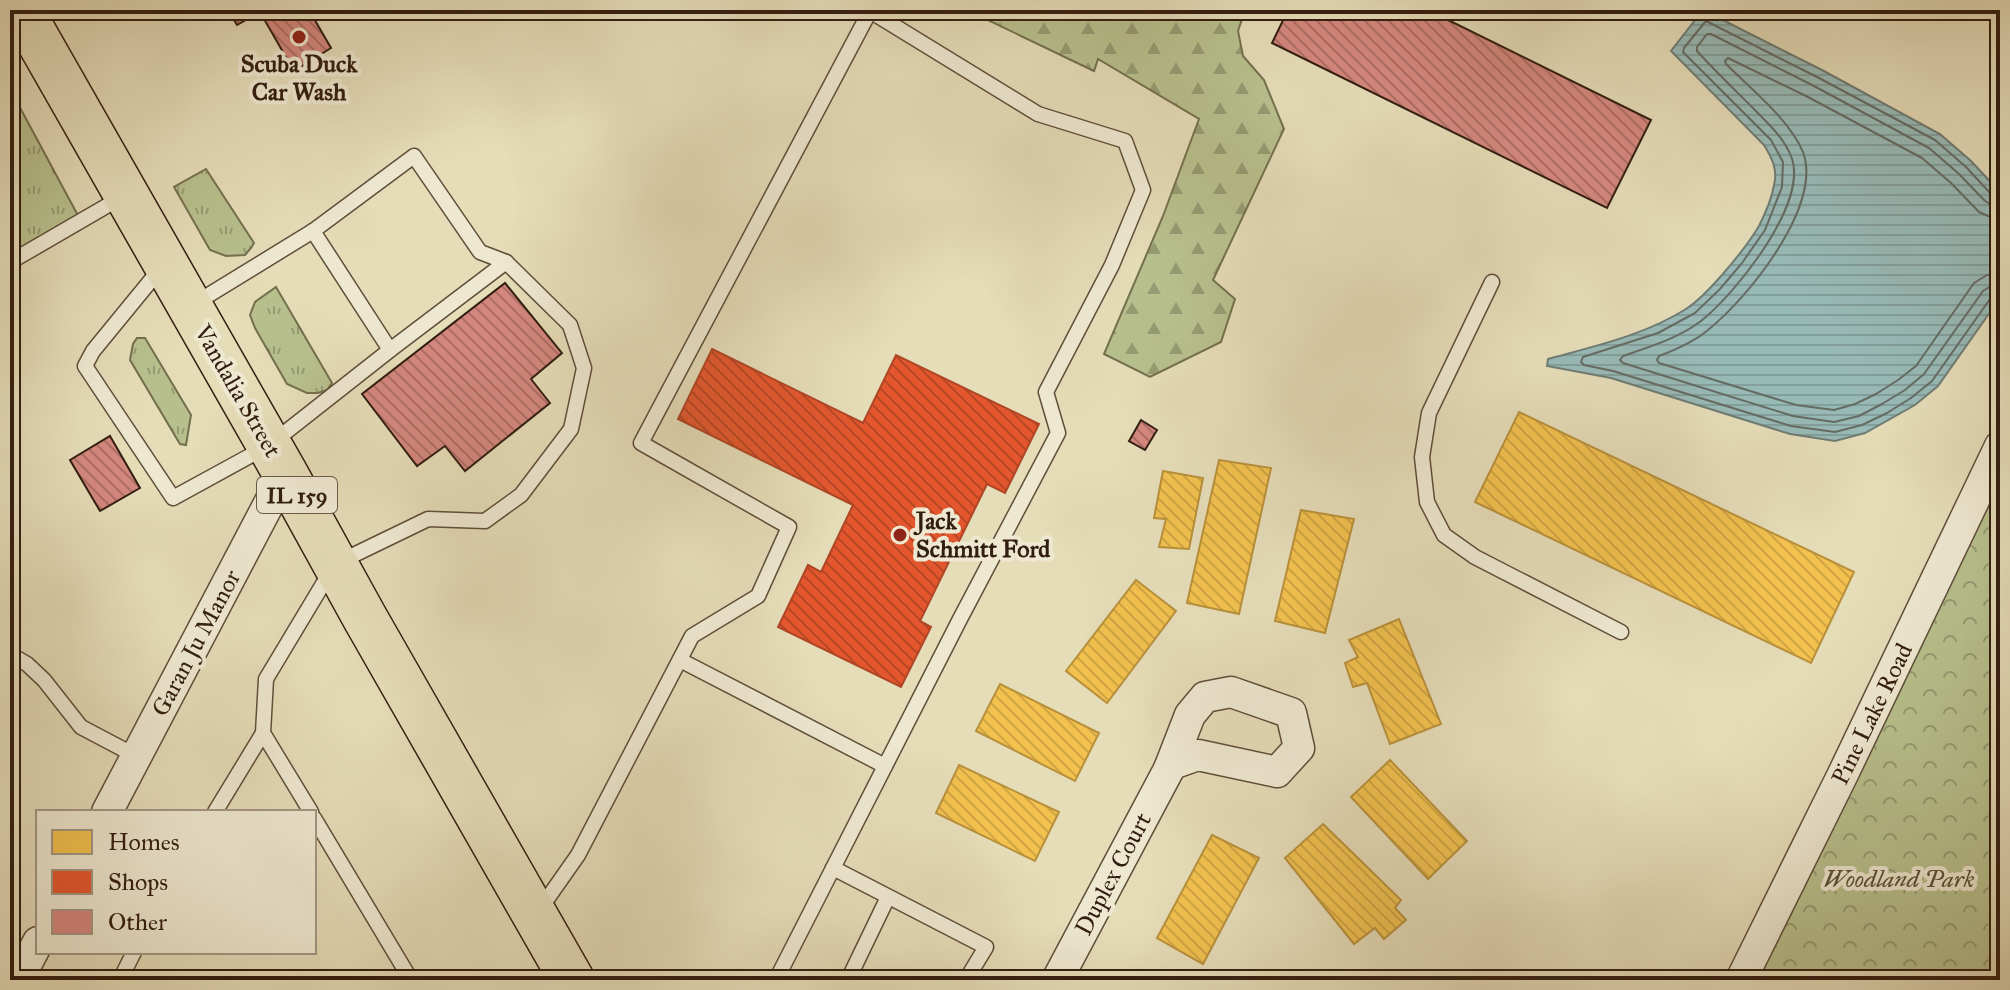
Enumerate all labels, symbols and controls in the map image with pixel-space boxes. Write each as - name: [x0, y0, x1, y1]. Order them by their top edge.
- marker: Scuba Duck Car Wash: [290, 28, 308, 46]
- place label: Scuba Duck Car Wash: [241, 49, 358, 107]
- street label: Vandalia Street: [187, 318, 288, 463]
- road number: IL 159: [257, 477, 337, 513]
- place label: Jack Schmitt Ford: [913, 506, 1051, 564]
- marker: Jack Schmitt Ford: [891, 526, 909, 544]
- street label: Garan Ju Manor: [145, 565, 247, 721]
- street label: Pine Lake Road: [1825, 638, 1919, 790]
- street label: Duplex Court: [1068, 807, 1158, 941]
- legend: [36, 810, 316, 954]
- text: Homes: [108, 827, 180, 857]
- park label: Woodland Park: [1824, 864, 1975, 894]
- text: Shops: [108, 867, 168, 897]
- text: Other: [108, 907, 167, 937]

